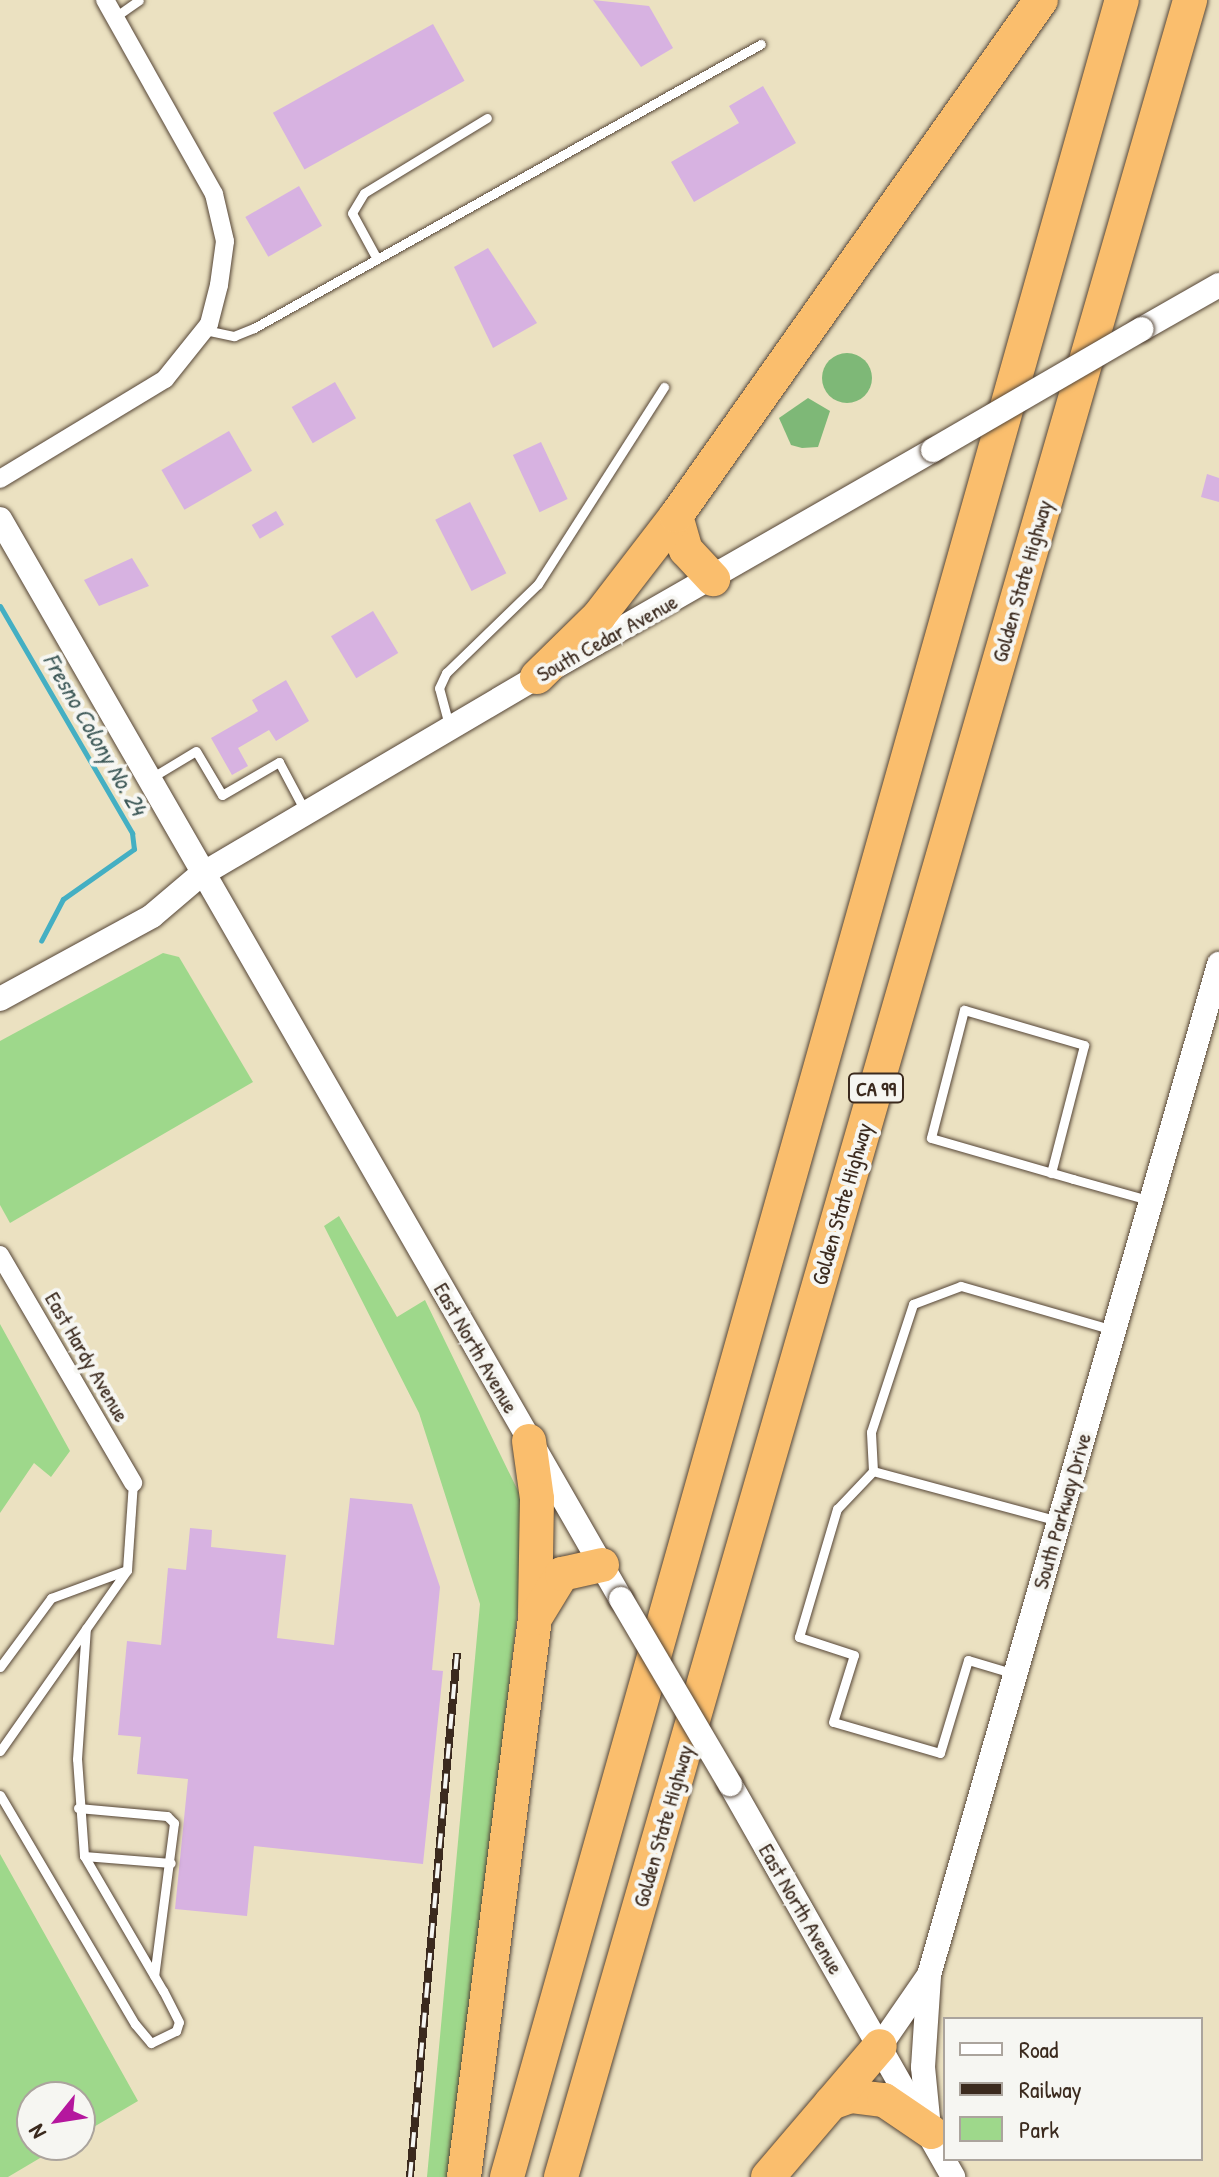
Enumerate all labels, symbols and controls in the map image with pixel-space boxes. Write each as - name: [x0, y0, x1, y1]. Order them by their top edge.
- street label: Golden State Highway: [986, 497, 1058, 665]
- street label: South Cedar Avenue: [532, 588, 682, 688]
- water label: Fresno Colony No. 24: [37, 648, 153, 820]
- road number: CA 99: [848, 1072, 904, 1104]
- street label: Golden State Highway: [806, 1120, 878, 1288]
- street label: East North Avenue: [428, 1278, 524, 1418]
- street label: East Hardy Avenue: [39, 1287, 135, 1427]
- street label: South Parkway Drive: [1027, 1430, 1097, 1592]
- street label: Golden State Highway: [627, 1742, 699, 1910]
- street label: East North Avenue: [753, 1839, 849, 1979]
- legend: [943, 2017, 1203, 2161]
- text: Road: [1019, 2033, 1058, 2065]
- text: Railway: [1019, 2073, 1082, 2105]
- north arrow: [16, 2081, 96, 2161]
- text: Park: [1019, 2113, 1059, 2145]
- text: N: [21, 2119, 53, 2145]

